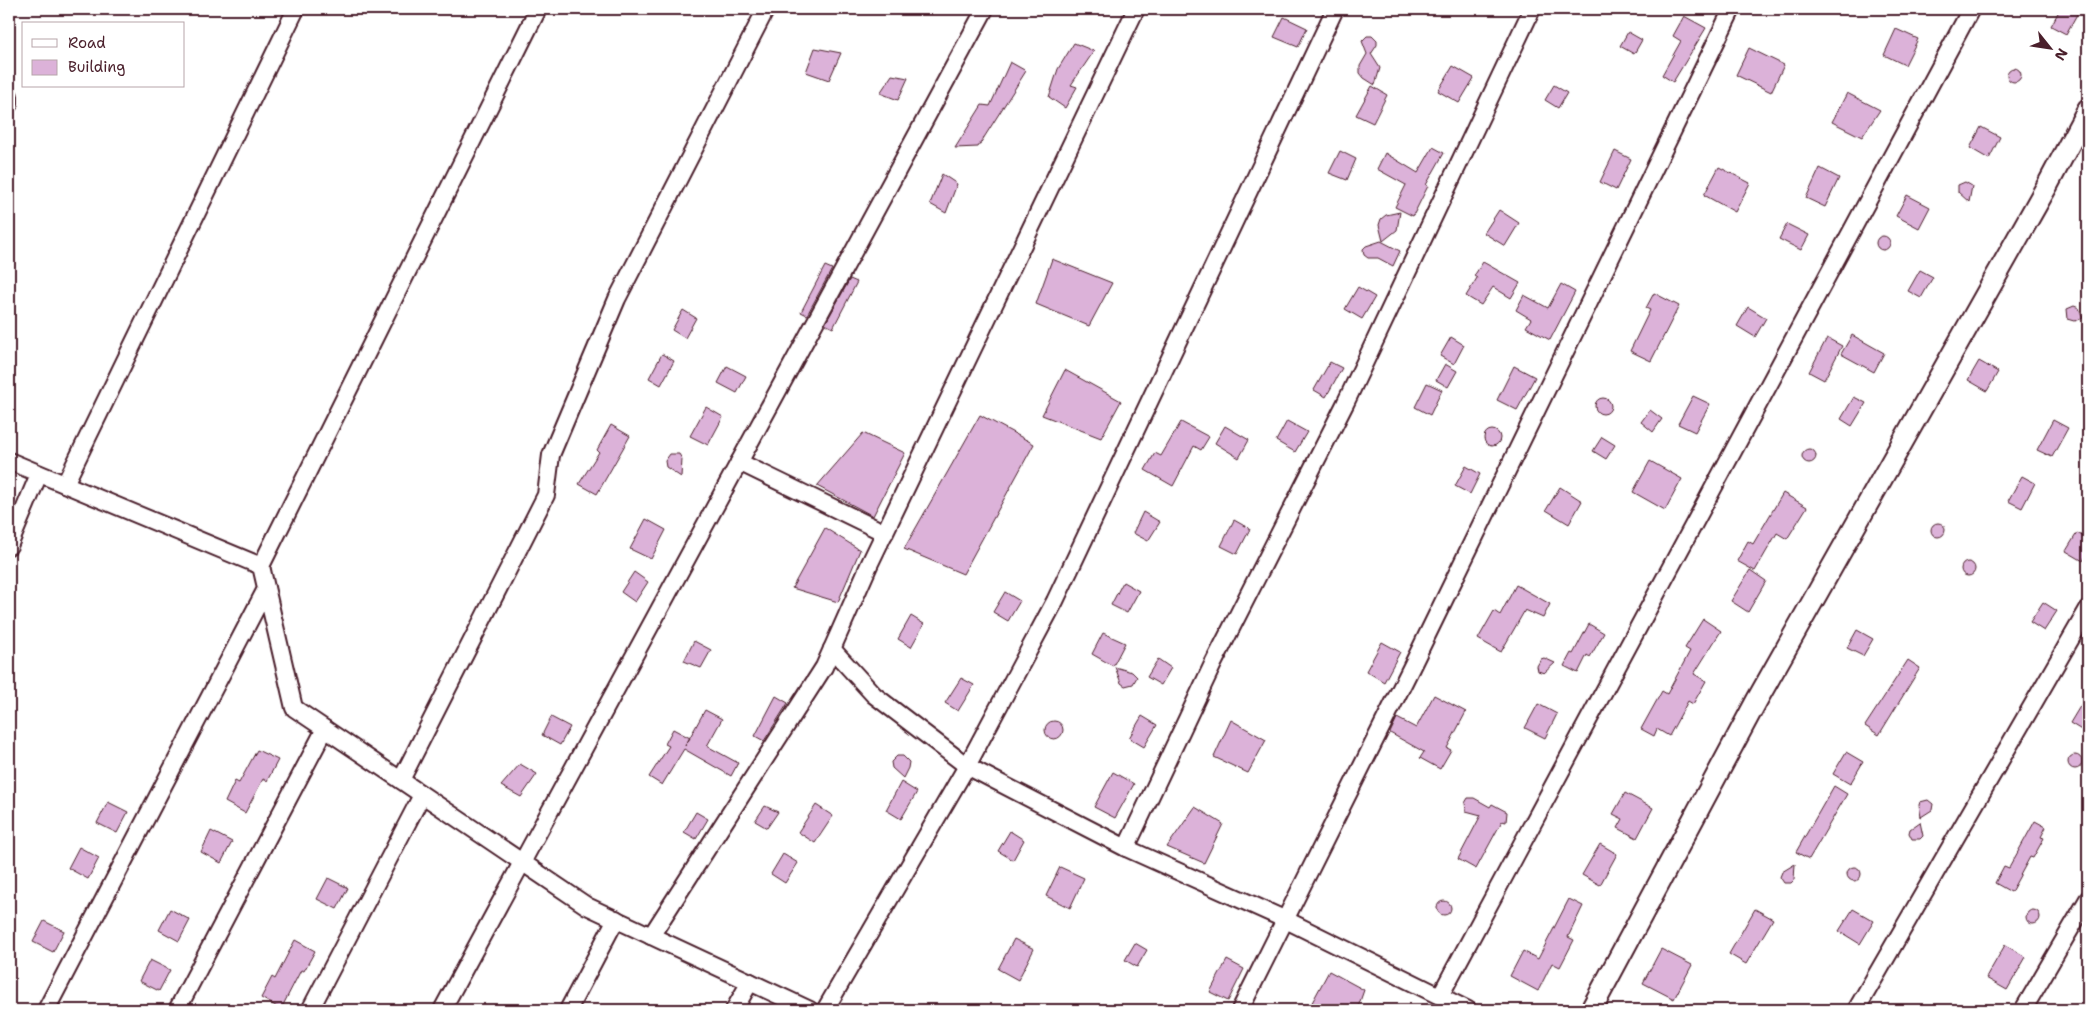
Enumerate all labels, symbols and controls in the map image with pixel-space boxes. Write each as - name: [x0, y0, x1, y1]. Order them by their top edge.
- legend: [22, 22, 185, 88]
- north arrow: [2024, 22, 2074, 72]
- text: Road: [68, 33, 106, 53]
- text: N: [2051, 45, 2072, 64]
- text: Building: [68, 57, 125, 77]

